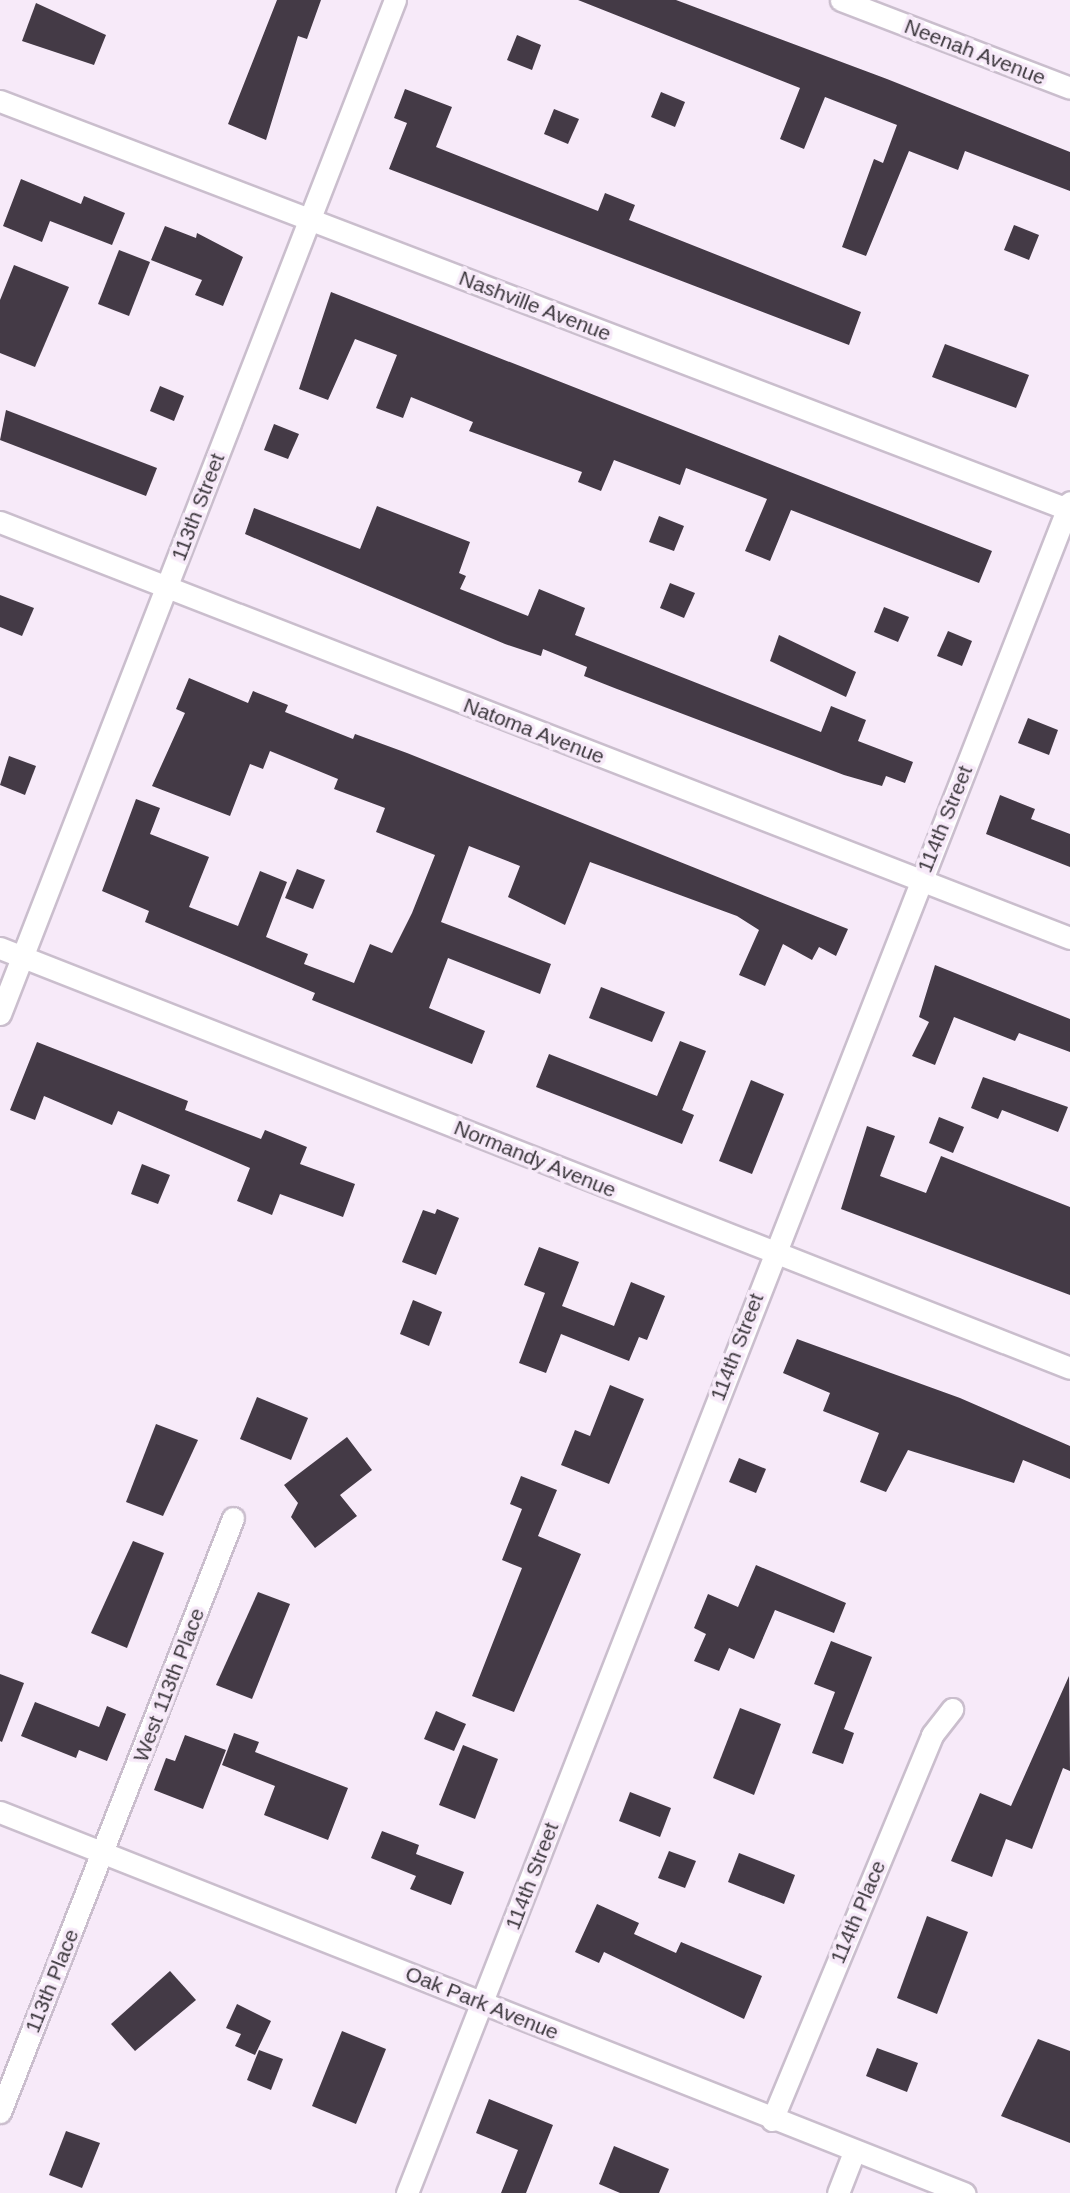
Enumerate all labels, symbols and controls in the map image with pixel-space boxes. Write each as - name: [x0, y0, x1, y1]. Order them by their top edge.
- street label: Neenah Avenue: [900, 13, 1050, 91]
- street label: Nashville Avenue: [455, 265, 615, 347]
- street label: 113th Street: [166, 450, 230, 564]
- street label: Natoma Avenue: [459, 692, 609, 770]
- street label: 114th Street: [912, 762, 978, 876]
- street label: Normandy Avenue: [450, 1115, 620, 1203]
- street label: 114th Street: [705, 1290, 769, 1404]
- street label: West 113th Place: [128, 1605, 210, 1765]
- street label: 114th Street: [500, 1819, 564, 1933]
- street label: 114th Place: [825, 1857, 891, 1967]
- street label: 113th Place: [20, 1926, 84, 2036]
- street label: Oak Park Avenue: [401, 1961, 563, 2045]

